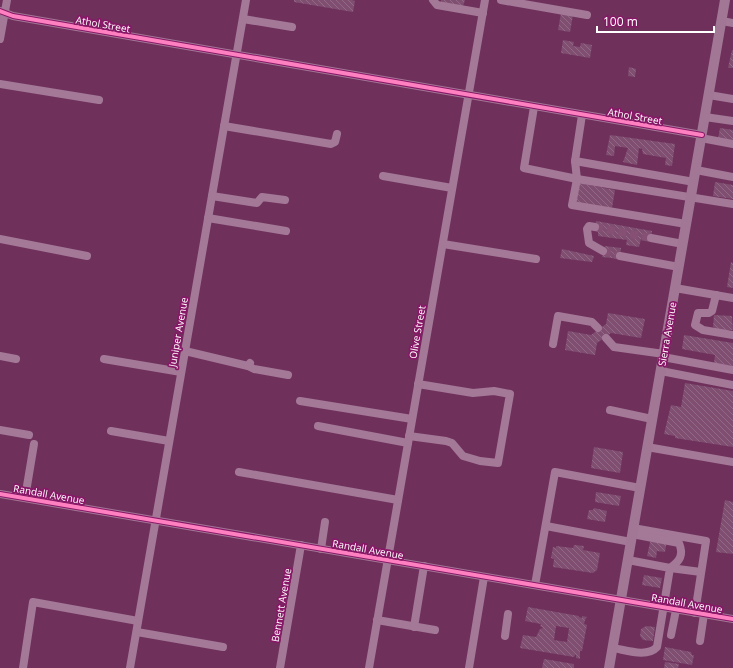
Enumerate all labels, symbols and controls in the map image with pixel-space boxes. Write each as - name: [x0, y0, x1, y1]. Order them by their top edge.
- scale bar: [597, 8, 714, 34]
- street label: Athol Street: [75, 12, 132, 36]
- text: 100 m: [603, 13, 638, 30]
- street label: Athol Street: [607, 104, 664, 128]
- street label: Juniper Avenue: [165, 296, 191, 369]
- street label: Sierra Avenue: [654, 301, 680, 367]
- street label: Olive Street: [405, 304, 429, 360]
- street label: Randall Avenue: [12, 481, 86, 507]
- street label: Randall Avenue: [331, 536, 405, 562]
- street label: Bennett Avenue: [268, 567, 294, 643]
- street label: Randall Avenue: [650, 590, 724, 616]

